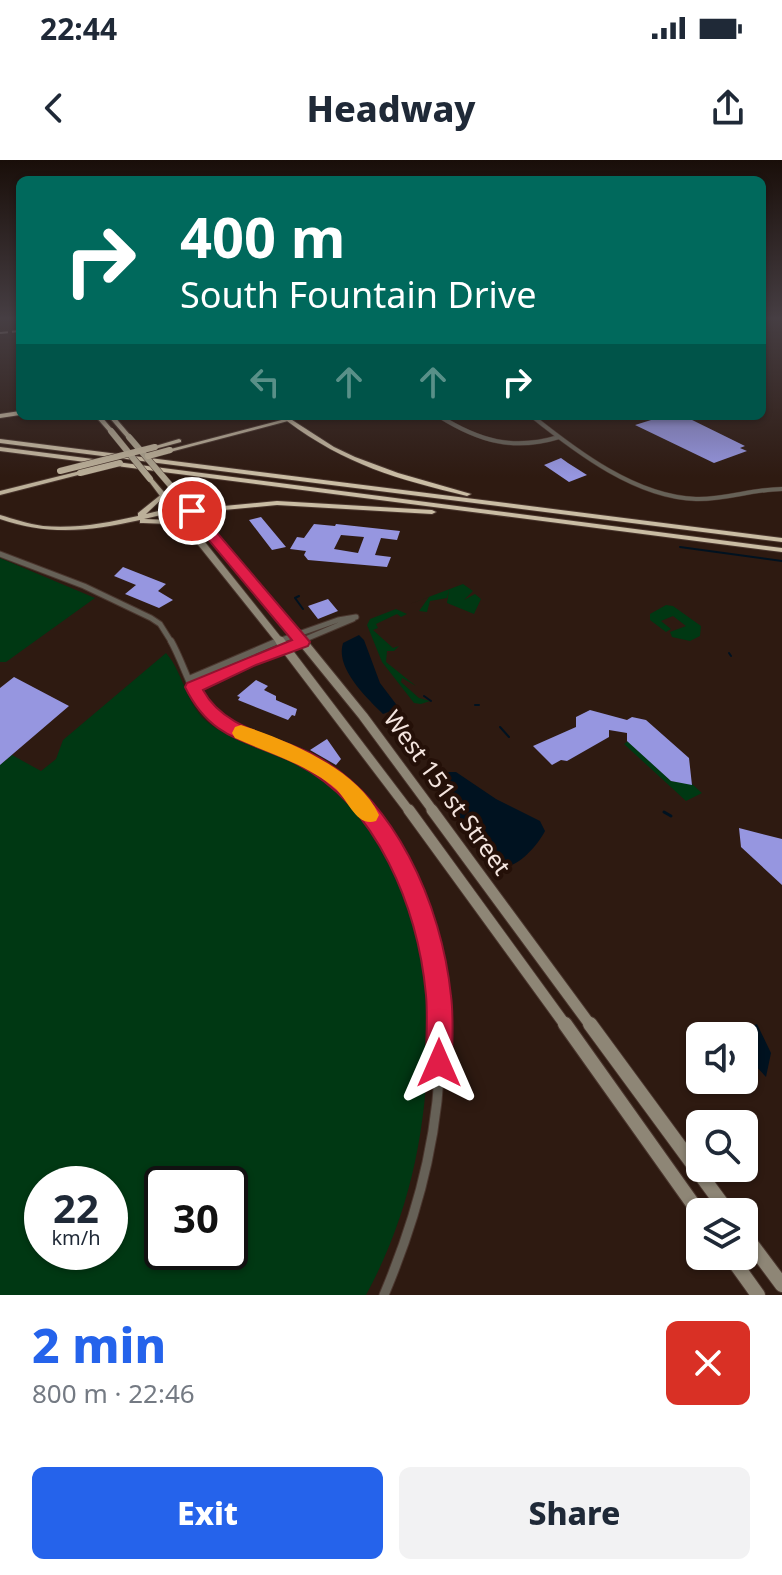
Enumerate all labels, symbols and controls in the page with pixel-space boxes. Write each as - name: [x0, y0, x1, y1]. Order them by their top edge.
- text: 22:44: [40, 8, 117, 49]
- text: Headway: [306, 84, 476, 133]
- icon: back: [32, 86, 76, 130]
- icon: share: [706, 86, 750, 130]
- text: 400 m: [180, 198, 345, 274]
- icon: right: [48, 208, 152, 312]
- text: South Fountain Drive: [180, 270, 536, 319]
- icon: left: [243, 360, 287, 404]
- icon: ahead: [327, 360, 371, 404]
- icon: ahead: [411, 360, 455, 404]
- icon: right: [495, 360, 539, 404]
- pin: [158, 477, 226, 545]
- icon: arrive: [170, 489, 214, 533]
- street label: West 151st Street: [377, 703, 519, 881]
- position arrow: [397, 1021, 481, 1105]
- map controls: [686, 1022, 758, 1270]
- button: sound: [686, 1022, 758, 1094]
- button: search: [686, 1110, 758, 1182]
- speed limit sign: 30: [144, 1166, 248, 1270]
- text: 22: [53, 1180, 99, 1235]
- button: layers: [686, 1198, 758, 1270]
- text: km/h: [51, 1224, 101, 1251]
- text: 2 min: [32, 1312, 166, 1377]
- button: close: [666, 1321, 750, 1405]
- text: 800 m · 22:46: [32, 1375, 195, 1411]
- button: Exit: [32, 1467, 383, 1559]
- button: Share: [399, 1467, 750, 1559]

